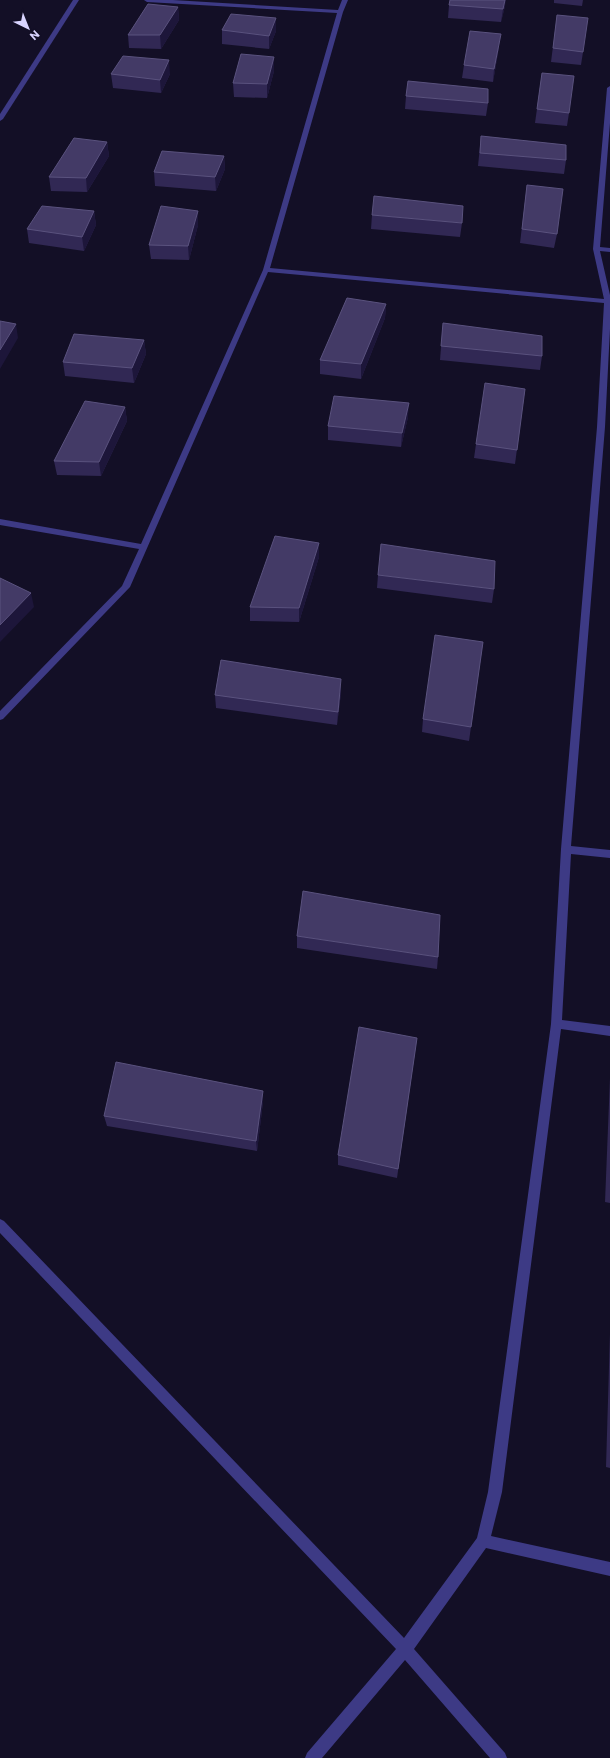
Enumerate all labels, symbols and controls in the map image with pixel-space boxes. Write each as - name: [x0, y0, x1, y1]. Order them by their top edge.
- north arrow: [8, 8, 48, 48]
- text: N: [28, 28, 43, 43]

